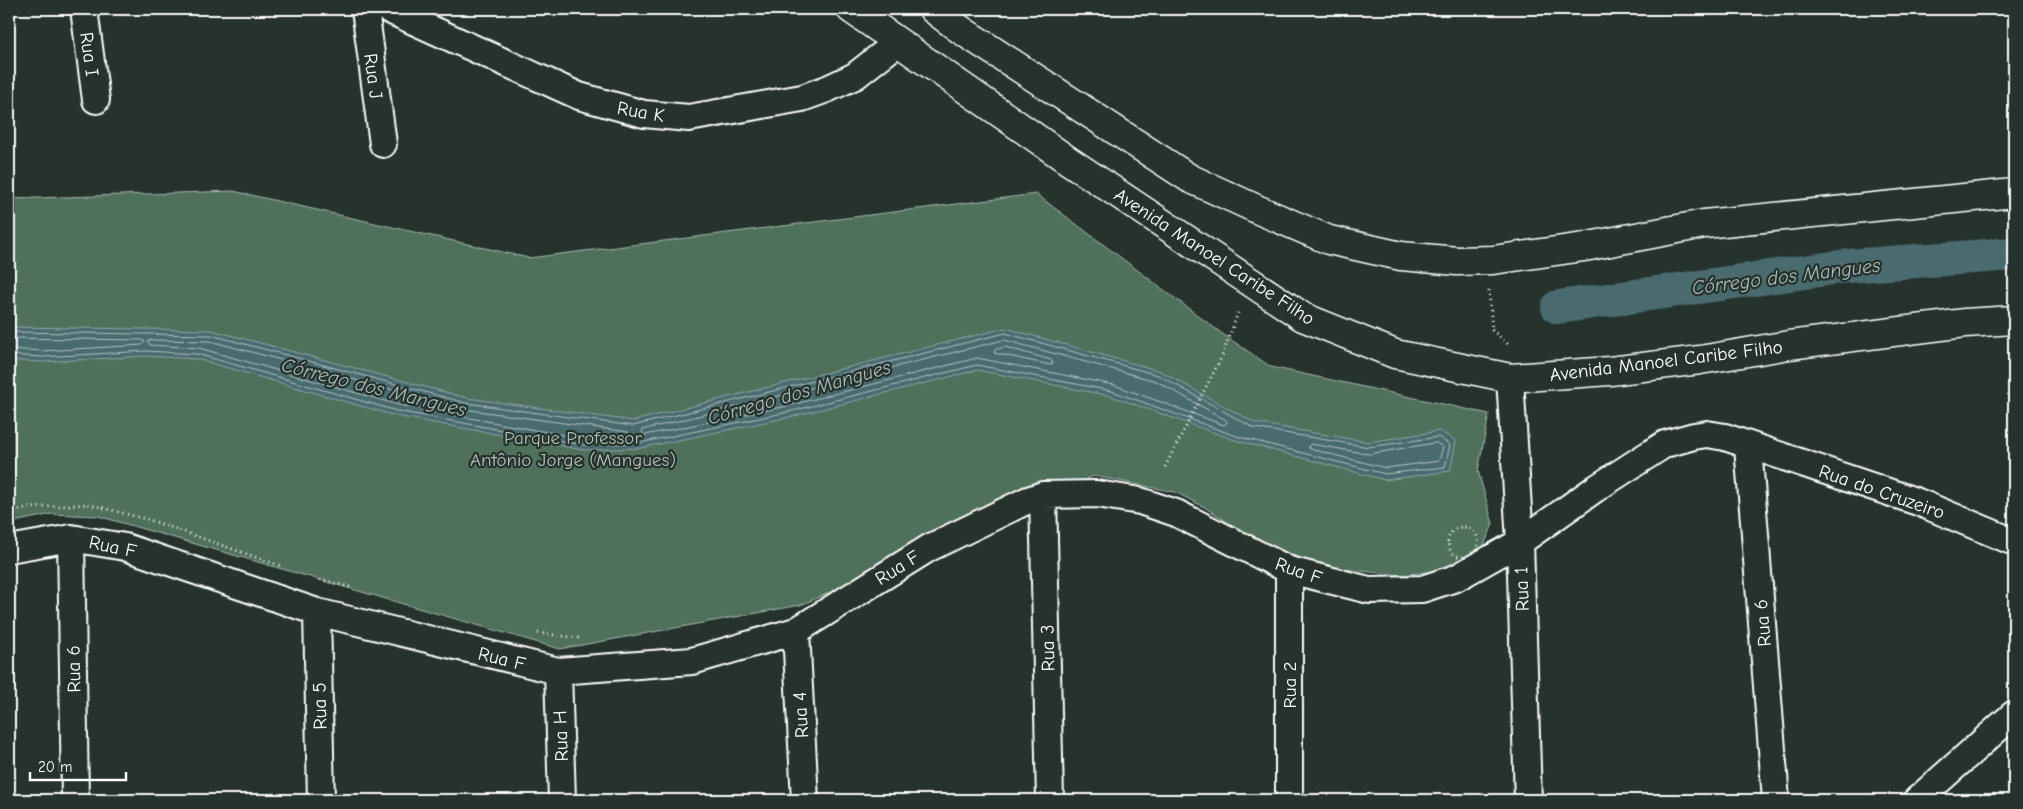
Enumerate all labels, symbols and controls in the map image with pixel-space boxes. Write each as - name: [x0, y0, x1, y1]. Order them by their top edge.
- street label: Rua I: [75, 31, 103, 78]
- street label: Rua J: [359, 52, 387, 101]
- street label: Rua K: [615, 97, 667, 127]
- street label: Avenida Manoel Caribe Filho: [1110, 184, 1319, 330]
- water label: Córrego dos Mangues: [1691, 253, 1882, 299]
- street label: Avenida Manoel Caribe Filho: [1548, 336, 1784, 386]
- water label: Córrego dos Mangues: [279, 353, 469, 422]
- water label: Córrego dos Mangues: [705, 355, 894, 430]
- park label: Parque Professor Antônio Jorge (Mangues): [470, 427, 676, 471]
- street label: Rua do Cruzeiro: [1816, 460, 1947, 524]
- street label: Rua F: [87, 531, 139, 563]
- street label: Rua F: [871, 546, 924, 590]
- street label: Rua F: [1272, 553, 1325, 589]
- street label: Rua 1: [1510, 566, 1534, 612]
- street label: Rua 6: [1750, 598, 1776, 648]
- street label: Rua 3: [1037, 624, 1059, 672]
- street label: Rua F: [476, 642, 528, 675]
- street label: Rua 6: [63, 645, 85, 693]
- street label: Rua 2: [1279, 661, 1301, 709]
- street label: Rua 5: [309, 682, 331, 730]
- street label: Rua 4: [789, 691, 813, 739]
- street label: Rua H: [549, 710, 573, 762]
- scale bar: [30, 749, 126, 781]
- text: 20 m: [38, 758, 72, 776]

